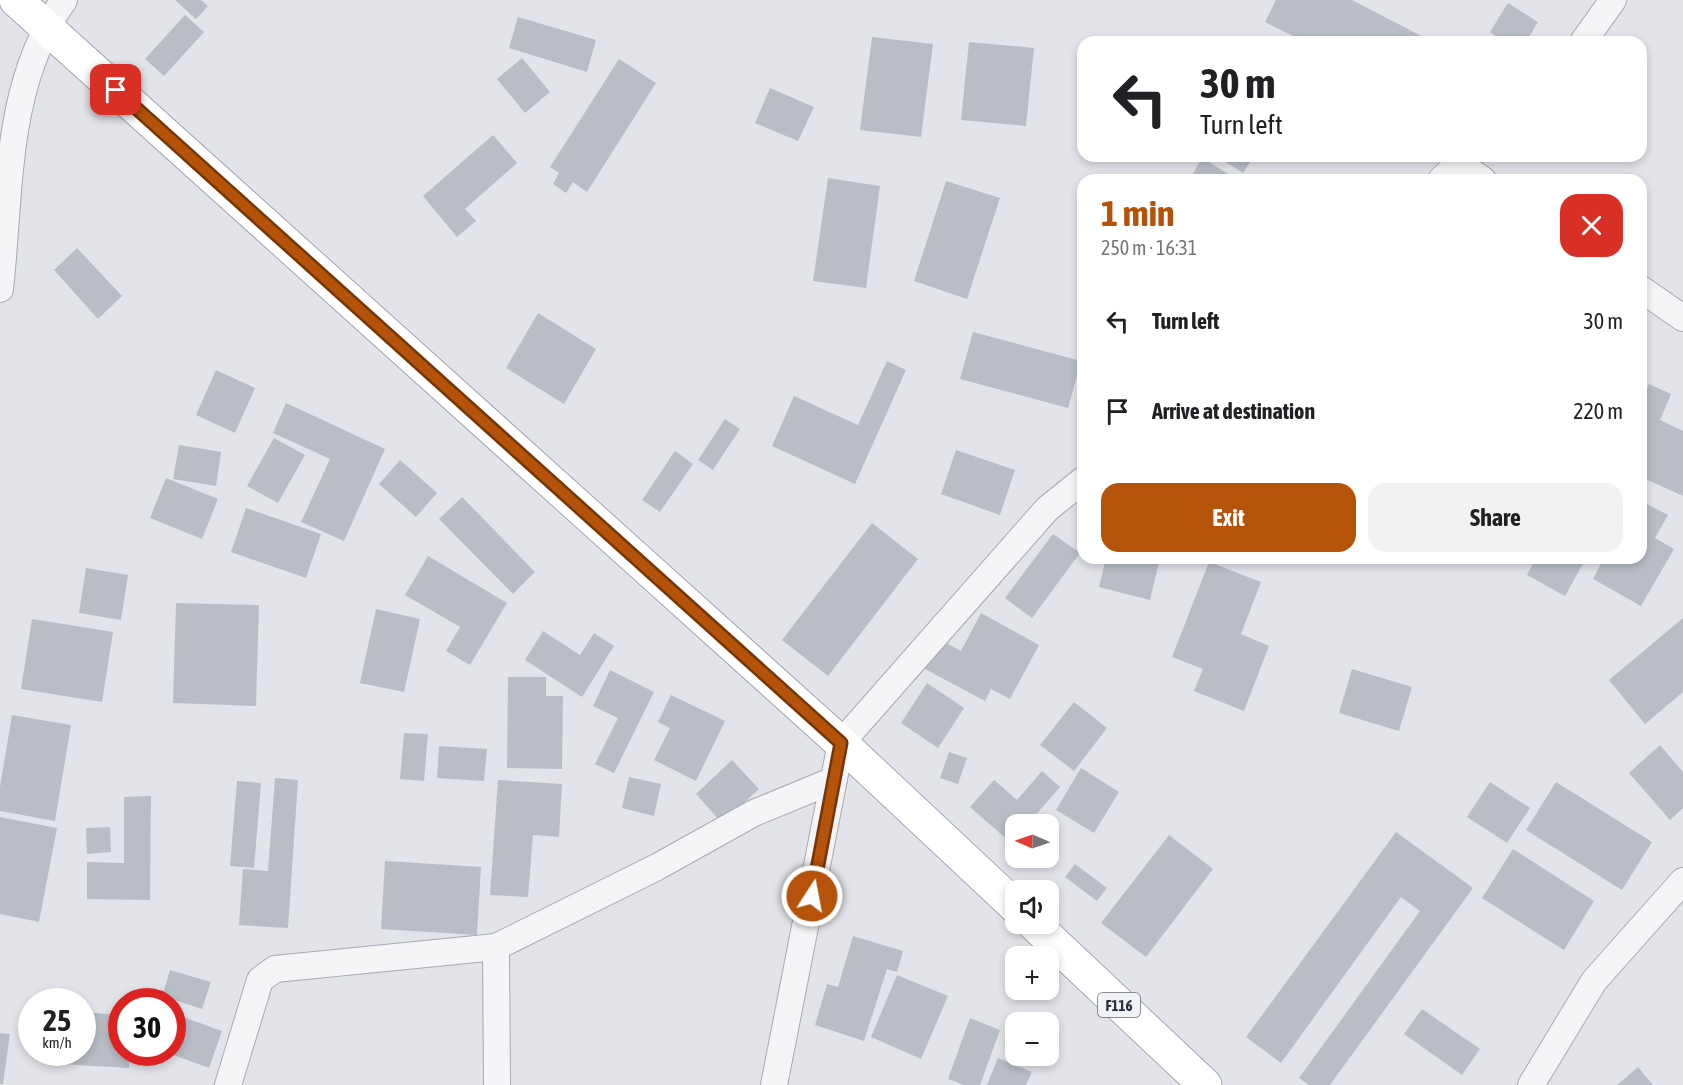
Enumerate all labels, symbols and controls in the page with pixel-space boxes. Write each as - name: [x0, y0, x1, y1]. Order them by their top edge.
- text: 30 m: [1200, 59, 1275, 107]
- icon: left: [1101, 60, 1179, 138]
- pin: [90, 64, 141, 115]
- icon: arrive: [99, 73, 132, 106]
- text: Turn left: [1200, 109, 1283, 140]
- text: 1 min: [1101, 192, 1175, 234]
- button: close: [1560, 194, 1623, 257]
- text: 250 m · 16:31: [1101, 236, 1197, 259]
- icon: left: [1101, 305, 1134, 338]
- text: Turn left: [1152, 308, 1219, 334]
- text: 30 m: [1583, 308, 1623, 334]
- icon: arrive: [1101, 395, 1134, 428]
- text: Arrive at destination: [1152, 398, 1315, 424]
- text: 220 m: [1573, 398, 1623, 424]
- button: Exit: [1101, 483, 1356, 552]
- button: Share: [1368, 483, 1623, 552]
- north arrow: [1005, 814, 1059, 868]
- map controls: [1005, 814, 1059, 1066]
- position arrow: [780, 864, 844, 928]
- button: sound: [1005, 880, 1059, 934]
- button: +: [1005, 946, 1059, 1000]
- speed limit sign: 30: [108, 988, 186, 1066]
- road number: F116: [1098, 993, 1140, 1017]
- text: 25: [43, 1003, 71, 1037]
- button: −: [1005, 1012, 1059, 1066]
- text: km/h: [42, 1034, 72, 1051]

